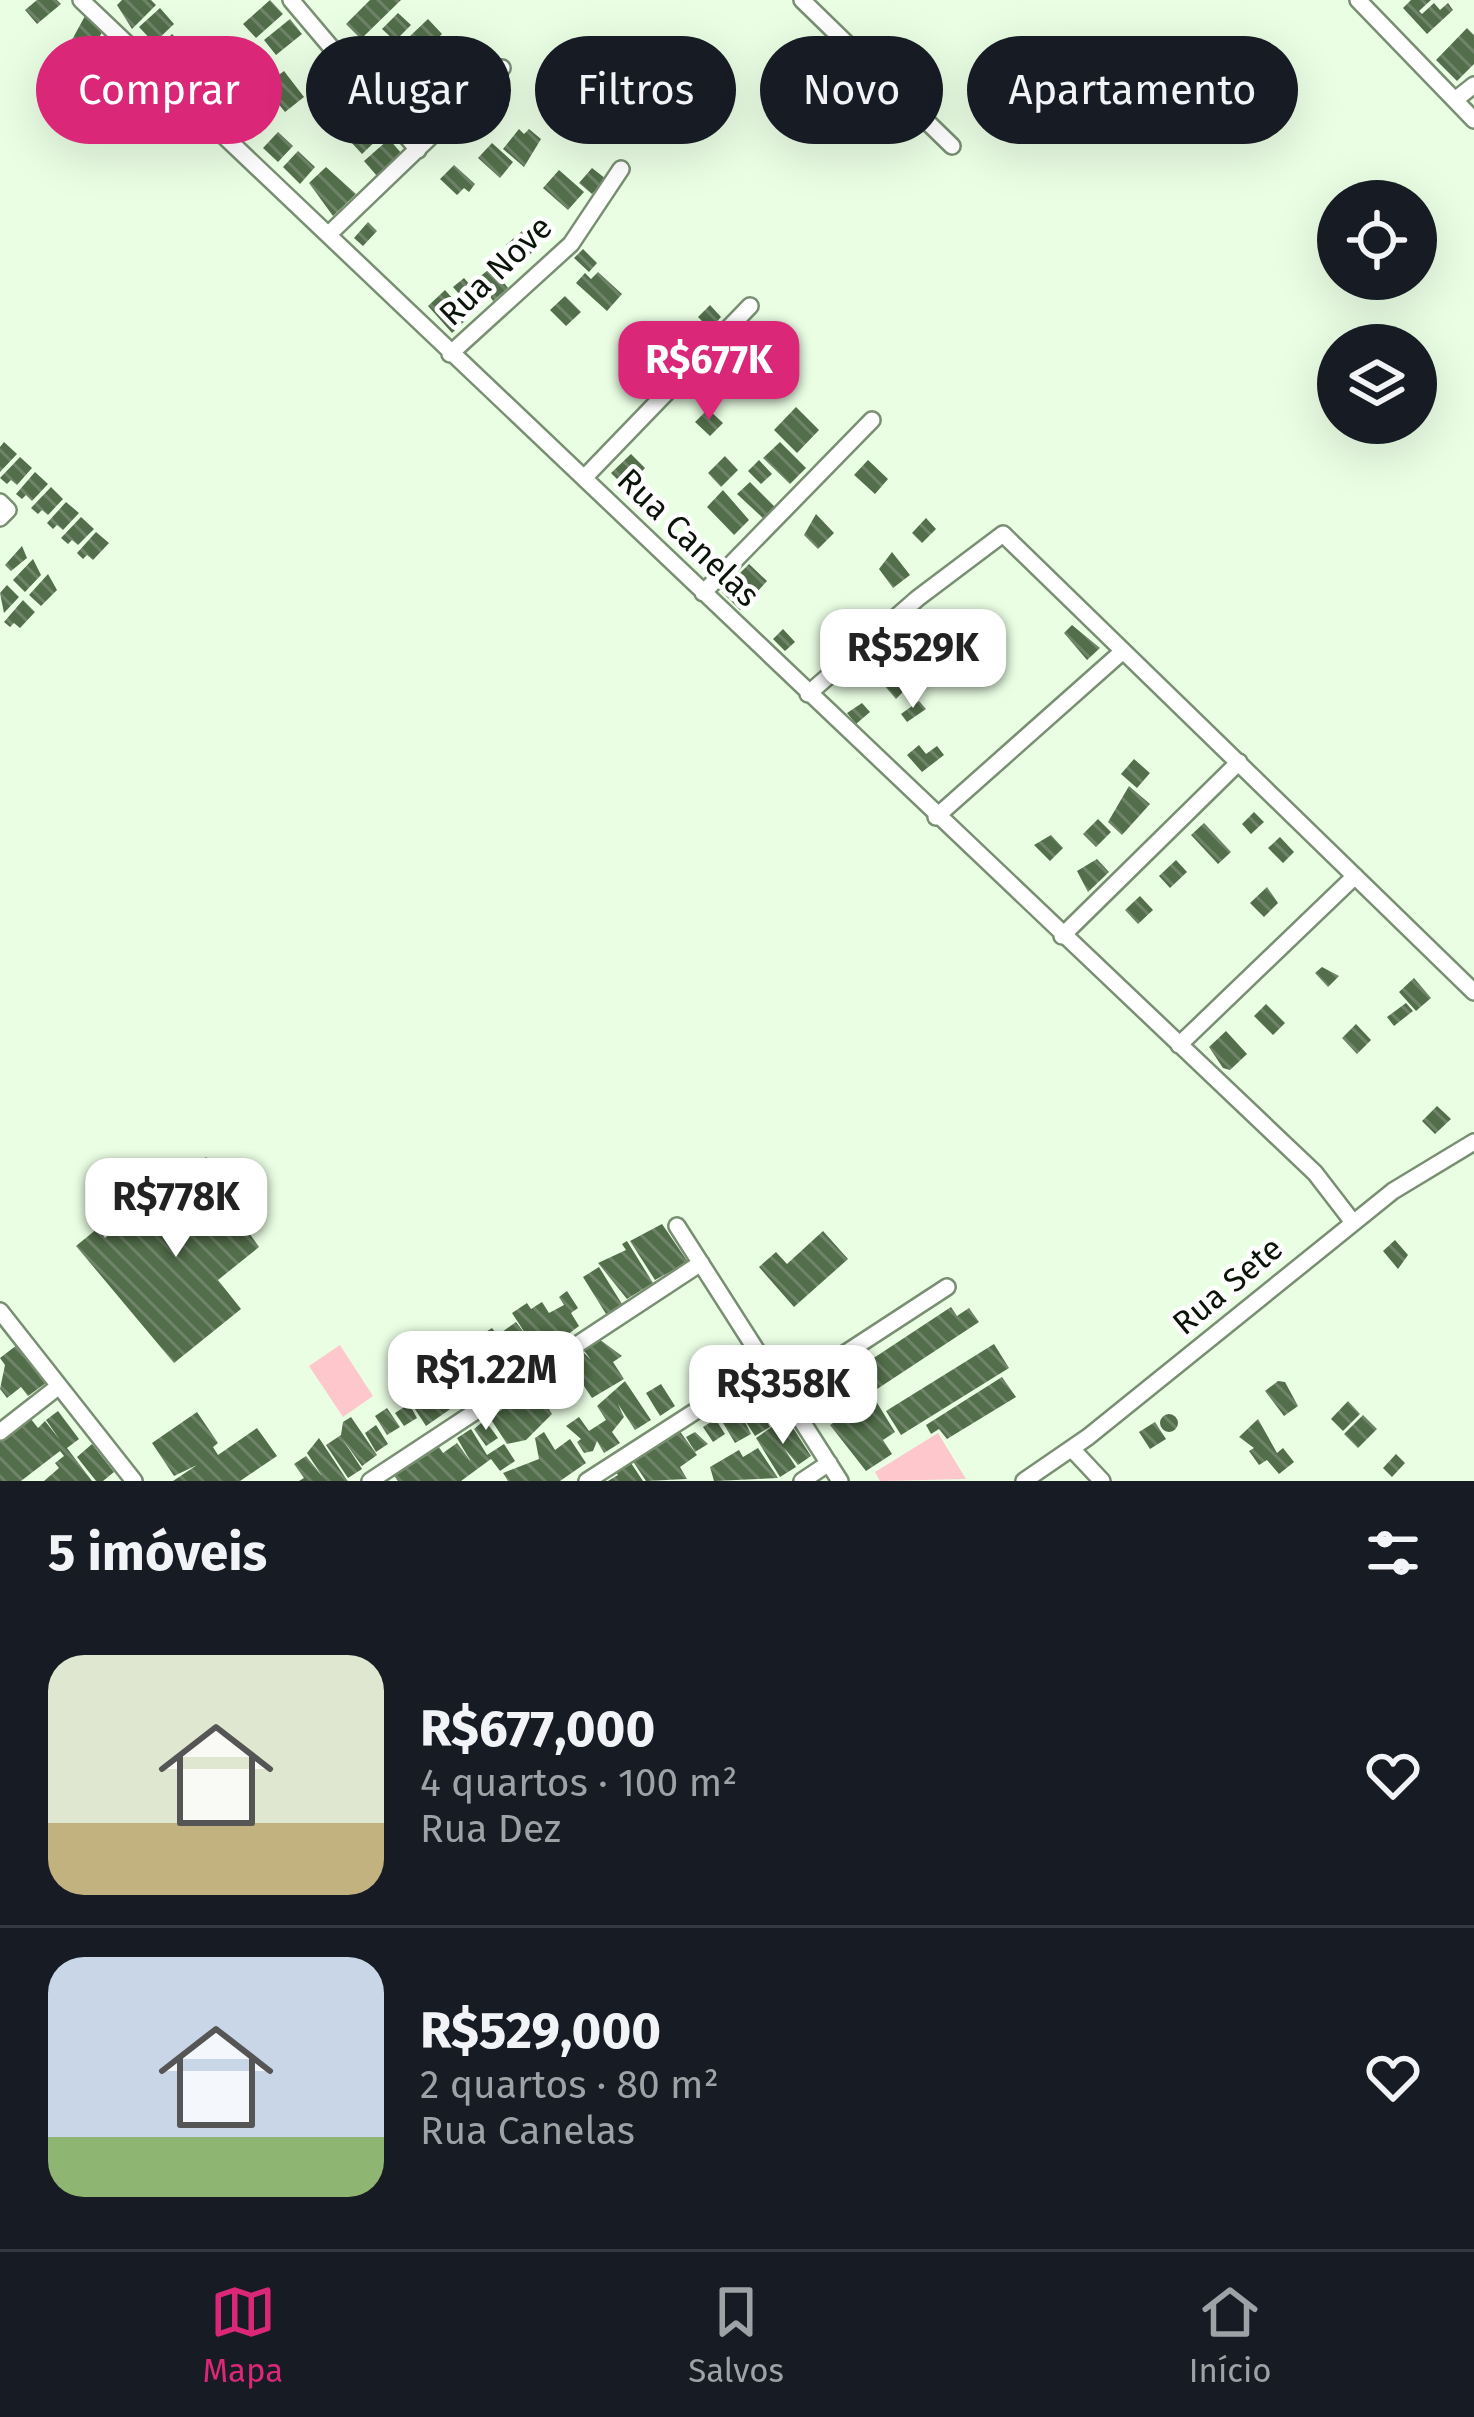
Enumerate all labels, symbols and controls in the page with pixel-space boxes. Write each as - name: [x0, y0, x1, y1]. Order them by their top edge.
- chip: Comprar: [36, 36, 282, 144]
- chip: Alugar: [306, 36, 511, 144]
- chip: Filtros: [535, 36, 736, 144]
- chip: Novo: [760, 36, 943, 144]
- chip: Apartamento: [967, 36, 1298, 144]
- map controls: [1317, 180, 1437, 444]
- button: locate: [1317, 180, 1437, 300]
- street label: Rua Nove: [431, 207, 561, 334]
- pin: R$677K: [611, 321, 807, 423]
- button: layers: [1317, 324, 1437, 444]
- text: R$677K: [645, 337, 773, 383]
- street label: Rua Canelas: [609, 460, 768, 615]
- pin: R$529K: [815, 609, 1011, 711]
- text: R$529K: [847, 625, 979, 671]
- pin: R$778K: [78, 1158, 274, 1260]
- text: R$778K: [112, 1174, 240, 1220]
- street label: Rua Sete: [1165, 1228, 1291, 1343]
- pin: R$1.22M: [375, 1331, 597, 1433]
- pin: R$358K: [685, 1345, 881, 1447]
- text: R$1.22M: [415, 1347, 557, 1393]
- text: R$358K: [716, 1361, 850, 1407]
- icon: filters: [1360, 1520, 1426, 1586]
- text: 5 imóveis: [48, 1522, 267, 1584]
- text: R$677,000: [420, 1698, 655, 1760]
- icon: home: [144, 1703, 288, 1847]
- icon: heart: [1360, 1742, 1426, 1808]
- text: 4 quartos · 100 m²: [420, 1760, 737, 1806]
- text: Rua Dez: [420, 1806, 561, 1852]
- text: R$529,000: [420, 2000, 661, 2062]
- icon: home: [144, 2005, 288, 2149]
- icon: heart: [1360, 2044, 1426, 2110]
- text: 2 quartos · 80 m²: [420, 2062, 719, 2108]
- text: Rua Canelas: [420, 2108, 635, 2154]
- tab: Mapa: [202, 2279, 283, 2391]
- tab: Salvos: [688, 2279, 784, 2391]
- tab: Início: [1189, 2279, 1272, 2391]

